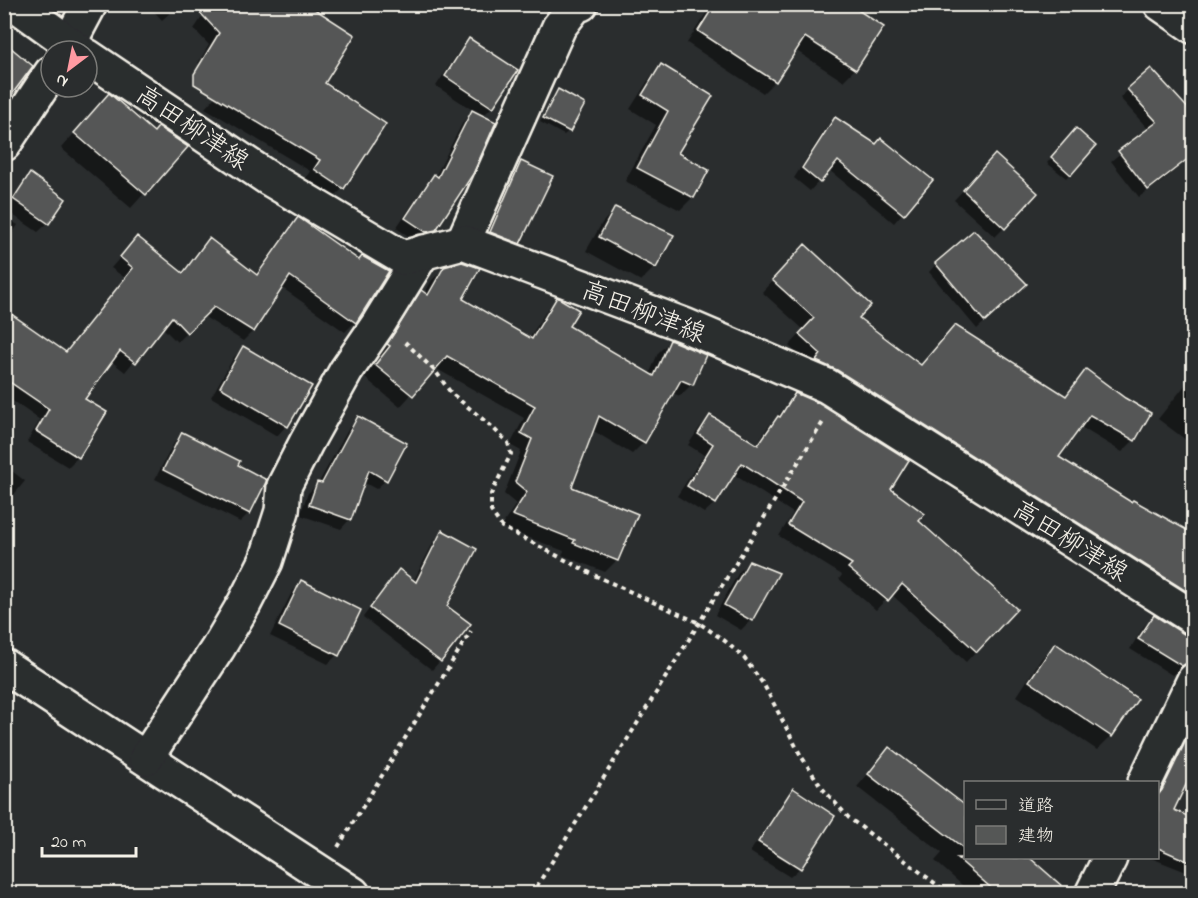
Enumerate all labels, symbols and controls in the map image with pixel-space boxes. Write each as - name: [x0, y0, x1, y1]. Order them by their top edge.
- north arrow: [39, 39, 99, 99]
- text: N: [51, 67, 73, 93]
- street label: 高田柳津線: [127, 77, 256, 182]
- street label: 高田柳津線: [575, 273, 710, 355]
- street label: 高田柳津線: [1004, 492, 1135, 593]
- legend: [964, 781, 1159, 859]
- text: 道路: [1018, 794, 1054, 820]
- scale bar: [42, 820, 136, 858]
- text: 建物: [1018, 824, 1054, 850]
- text: 20 m: [51, 830, 86, 856]

